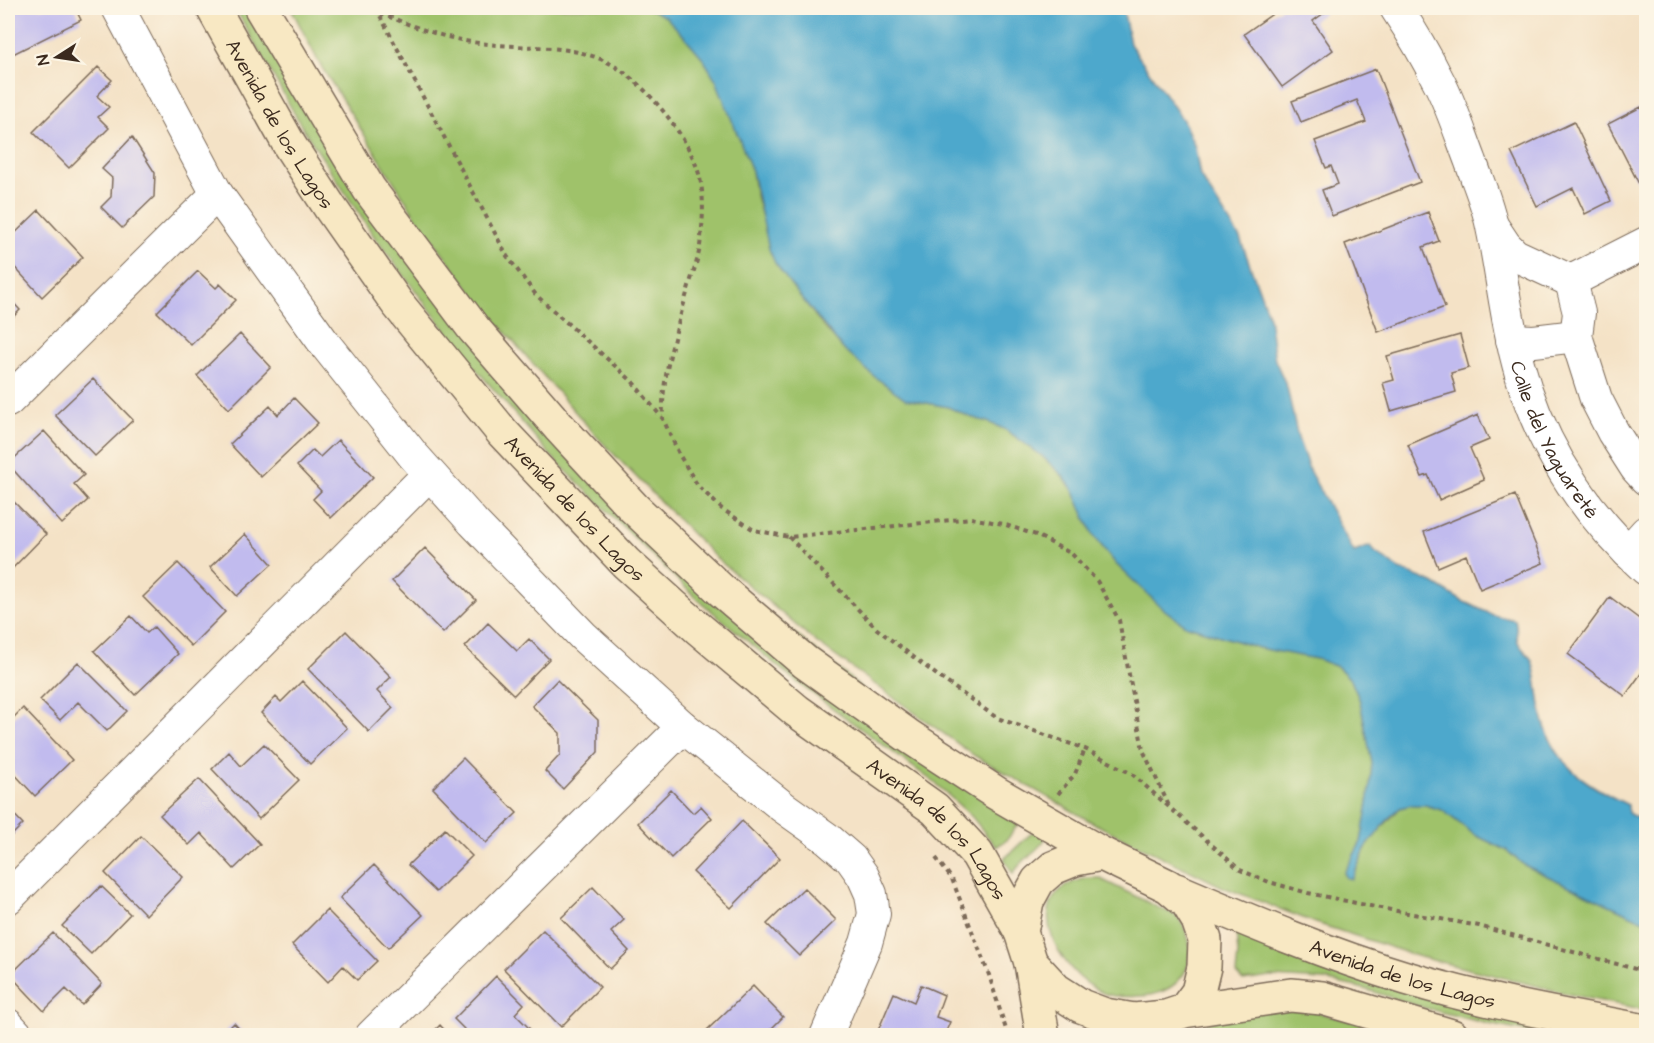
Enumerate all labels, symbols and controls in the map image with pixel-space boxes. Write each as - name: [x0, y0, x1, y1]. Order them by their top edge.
- north arrow: [27, 27, 87, 87]
- street label: Avenida de los Lagos: [218, 35, 340, 215]
- text: N: [32, 53, 55, 67]
- street label: Calle del Yaguareté: [1503, 358, 1605, 525]
- street label: Avenida de los Lagos: [497, 430, 651, 589]
- street label: Avenida de los Lagos: [861, 752, 1013, 905]
- street label: Avenida de los Lagos: [1305, 933, 1498, 1016]

